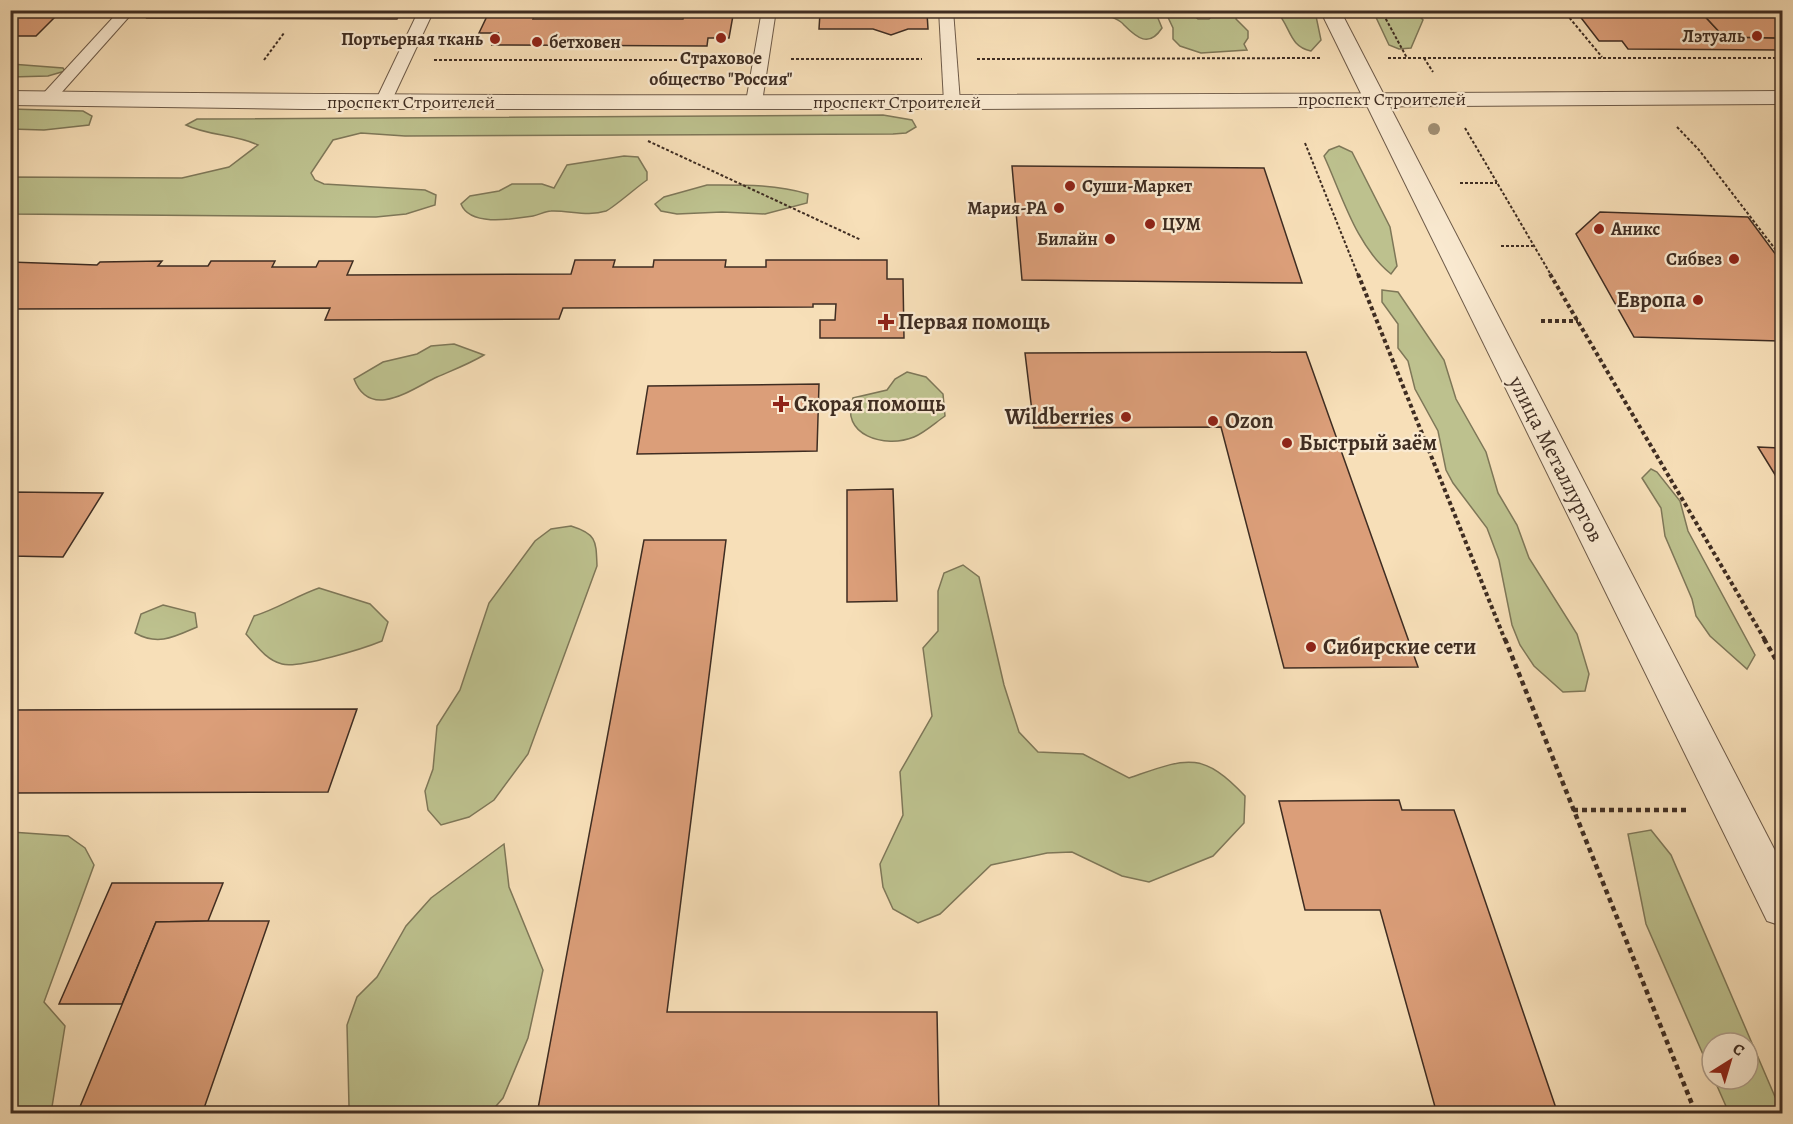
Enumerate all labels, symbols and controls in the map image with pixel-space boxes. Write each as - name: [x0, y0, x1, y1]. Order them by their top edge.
- place label: Лэтуаль: [1682, 24, 1746, 48]
- place label: Портьерная ткань: [341, 27, 484, 51]
- marker: Лэтуаль: [1750, 29, 1764, 43]
- place label: бетховен: [549, 30, 621, 54]
- marker: Страховое общество "Россия": [714, 31, 728, 45]
- marker: Портьерная ткань: [488, 32, 502, 46]
- marker: бетховен: [530, 35, 544, 49]
- place label: Страховое общество "Россия": [649, 46, 793, 91]
- street label: проспект Строителей: [1298, 87, 1466, 111]
- street label: проспект Строителей: [327, 90, 495, 114]
- street label: проспект Строителей: [813, 90, 981, 114]
- place label: Суши-Маркет: [1082, 174, 1192, 198]
- marker: Суши-Маркет: [1063, 179, 1077, 193]
- place label: Мария-РА: [967, 196, 1048, 220]
- marker: Мария-РА: [1052, 201, 1066, 215]
- place label: ЦУМ: [1162, 212, 1201, 236]
- marker: ЦУМ: [1143, 217, 1157, 231]
- place label: Аникс: [1610, 217, 1661, 241]
- marker: Аникс: [1592, 222, 1606, 236]
- place label: Билайн: [1037, 227, 1098, 251]
- marker: Билайн: [1103, 232, 1117, 246]
- place label: Сибвез: [1666, 247, 1722, 271]
- marker: Сибвез: [1727, 252, 1741, 266]
- place label: Европа: [1617, 285, 1687, 315]
- marker: Европа: [1691, 293, 1705, 307]
- place label: Первая помощь: [898, 307, 1050, 337]
- marker: Первая помощь: [879, 315, 893, 329]
- street label: улица Металлургов: [1501, 370, 1611, 547]
- place label: Скорая помощь: [794, 389, 945, 419]
- marker: Скорая помощь: [772, 395, 790, 413]
- place label: Wildberries: [1004, 402, 1114, 432]
- place label: Ozon: [1225, 406, 1274, 436]
- marker: Wildberries: [1119, 410, 1133, 424]
- marker: Ozon: [1206, 414, 1220, 428]
- place label: Быстрый заём: [1299, 428, 1437, 458]
- marker: Быстрый заём: [1280, 436, 1294, 450]
- place label: Сибирские сети: [1323, 632, 1476, 662]
- marker: Сибирские сети: [1304, 640, 1318, 654]
- north arrow: [1700, 1031, 1760, 1091]
- text: С: [1728, 1038, 1749, 1062]

